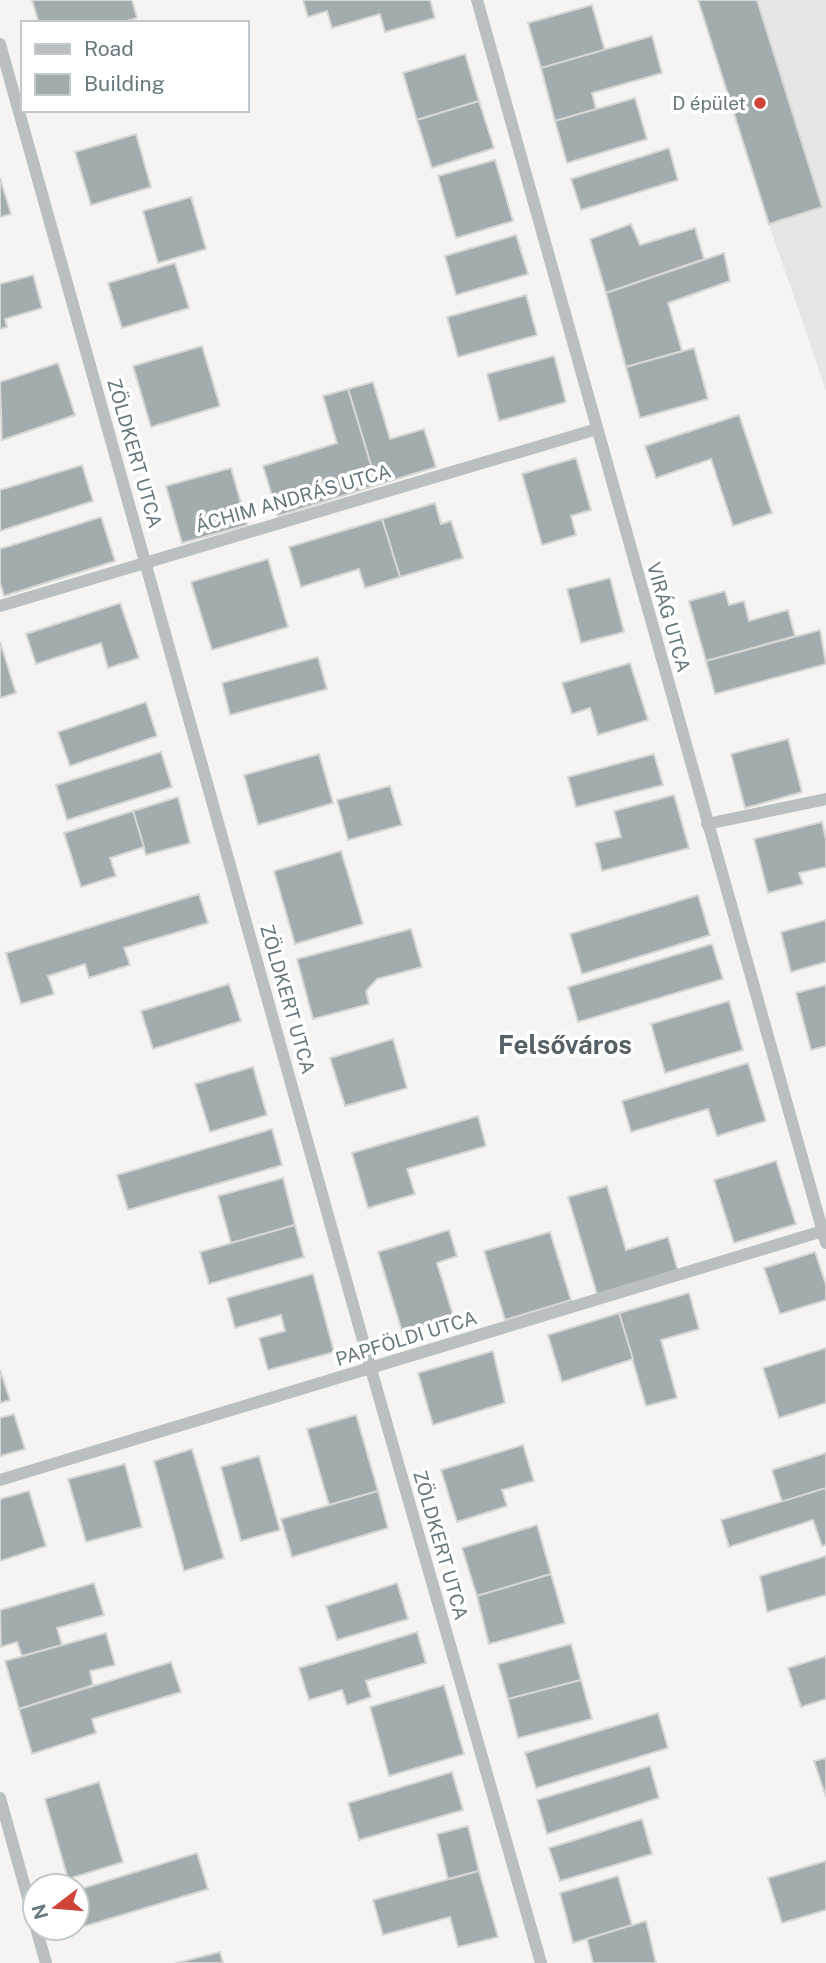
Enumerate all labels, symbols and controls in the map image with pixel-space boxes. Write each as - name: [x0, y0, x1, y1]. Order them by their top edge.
- legend: [21, 21, 248, 112]
- text: Road: [84, 36, 134, 61]
- text: Building: [84, 71, 165, 96]
- place label: D épület: [672, 92, 746, 114]
- marker: D épület: [752, 95, 768, 111]
- street label: ZÖLDKERT UTCA: [103, 376, 167, 530]
- street label: ÁCHIM ANDRÁS UTCA: [193, 460, 393, 536]
- street label: VIRÁG UTCA: [643, 560, 695, 674]
- street label: ZÖLDKERT UTCA: [256, 922, 320, 1076]
- district label: Felsőváros: [498, 1029, 632, 1060]
- street label: PAPFÖLDI UTCA: [333, 1306, 479, 1370]
- street label: ZÖLDKERT UTCA: [409, 1468, 473, 1622]
- north arrow: [21, 1872, 91, 1942]
- text: N: [27, 1902, 52, 1922]

